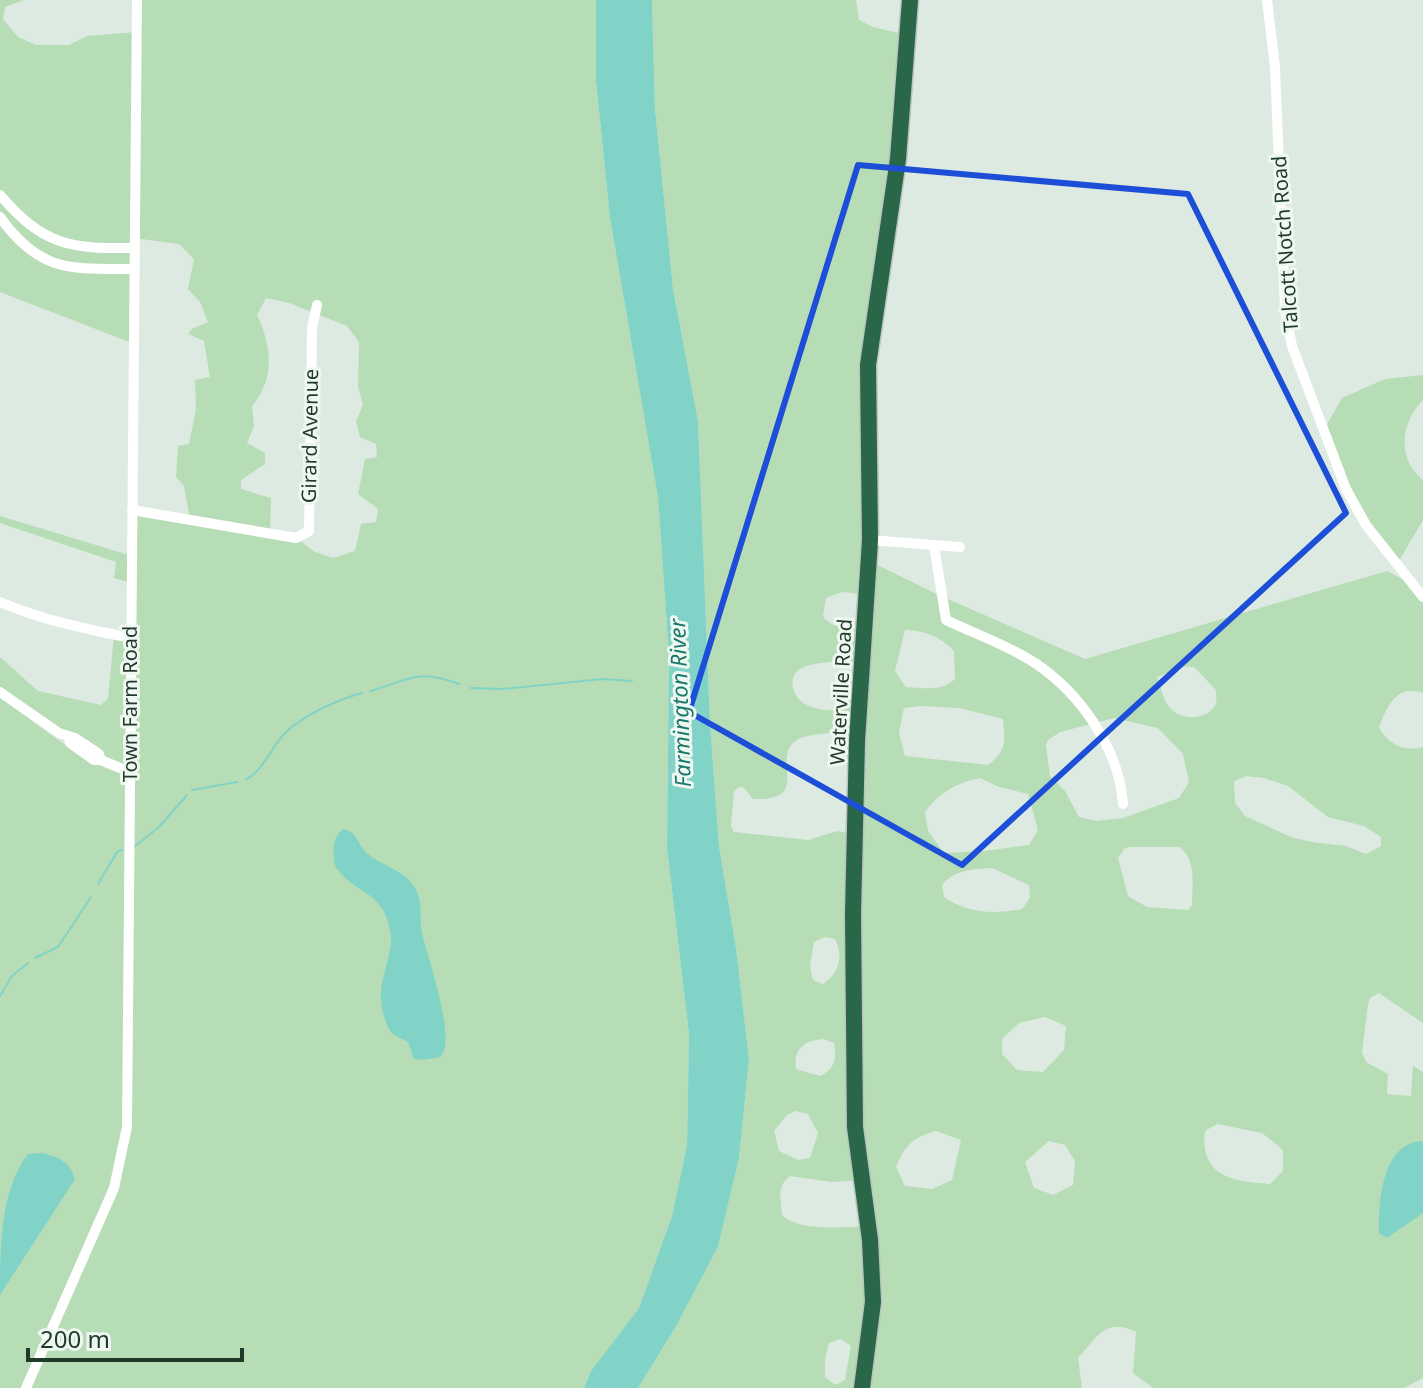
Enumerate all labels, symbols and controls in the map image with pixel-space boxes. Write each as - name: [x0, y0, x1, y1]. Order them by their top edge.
- street label: Talcott Notch Road: [1265, 155, 1304, 333]
- street label: Girard Avenue: [295, 369, 324, 503]
- water label: Farmington River: [661, 617, 697, 788]
- street label: Waterville Road: [823, 618, 858, 766]
- street label: Town Farm Road: [116, 626, 143, 782]
- scale bar: [28, 1312, 242, 1362]
- text: 200 m: [40, 1322, 110, 1355]

